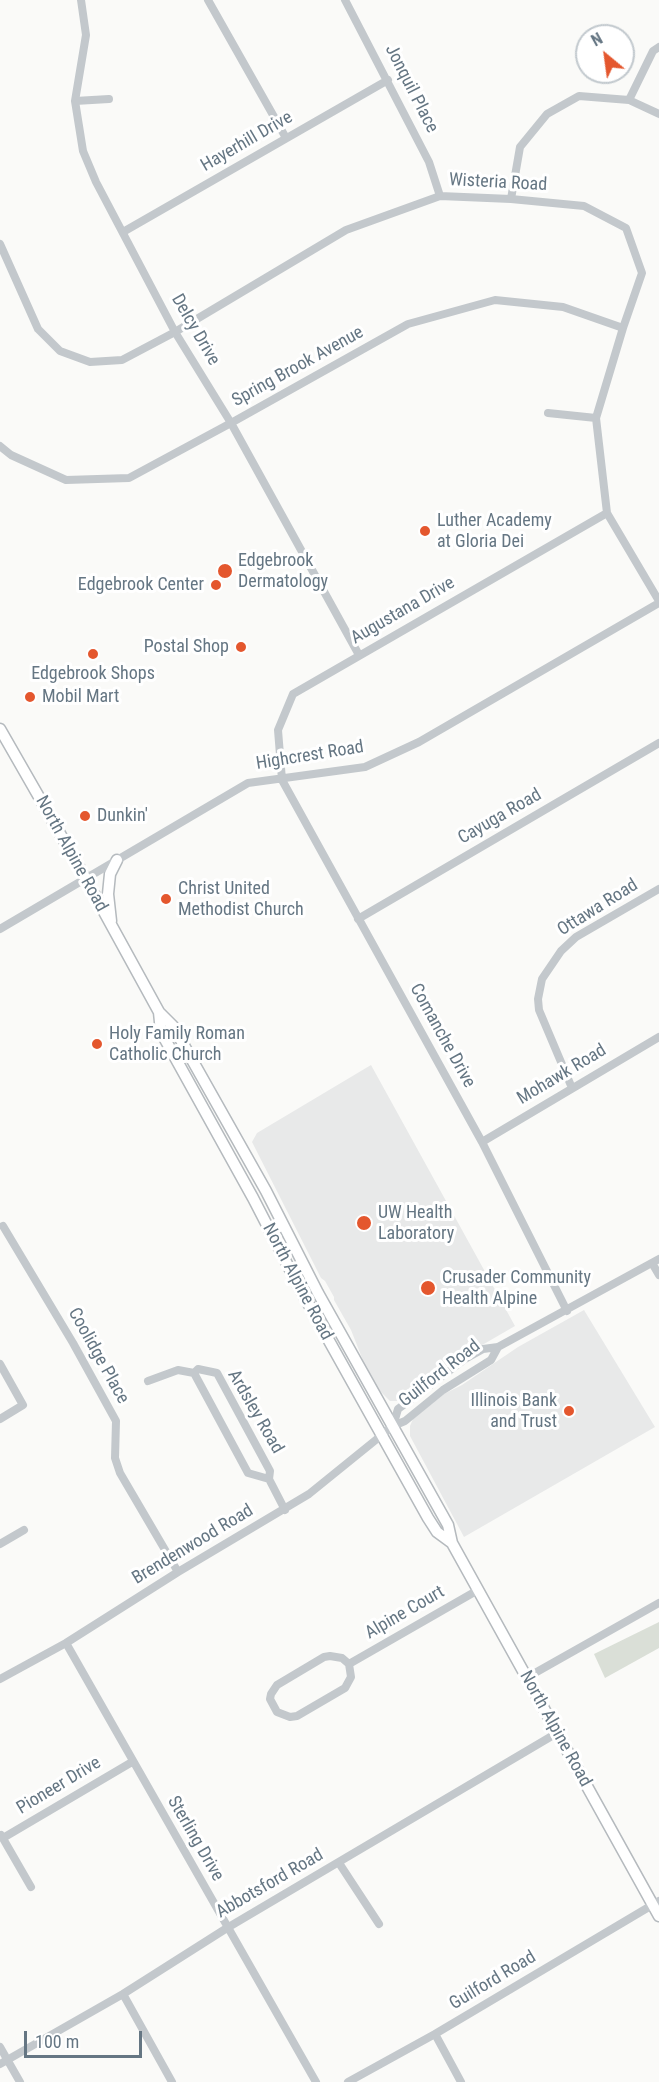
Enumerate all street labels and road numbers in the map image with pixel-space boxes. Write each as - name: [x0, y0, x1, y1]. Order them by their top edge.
- street label: Jonquil Place: [380, 41, 442, 137]
- street label: Hayerhill Drive: [197, 107, 297, 177]
- street label: Wisteria Road: [448, 170, 548, 196]
- street label: Delcy Drive: [166, 291, 224, 369]
- street label: Spring Brook Avenue: [229, 322, 367, 412]
- street label: Augustana Drive: [347, 573, 459, 649]
- street label: Highcrest Road: [255, 737, 365, 775]
- street label: Cayuga Road: [454, 784, 546, 850]
- street label: North Alpine Road: [30, 792, 112, 916]
- street label: Ottawa Road: [554, 875, 642, 941]
- street label: Comanche Drive: [405, 980, 479, 1092]
- street label: Mohawk Road: [514, 1040, 610, 1110]
- street label: North Alpine Road: [257, 1220, 337, 1344]
- street label: Coolidge Place: [63, 1304, 133, 1408]
- street label: Guilford Road: [395, 1336, 485, 1412]
- street label: Ardsley Road: [222, 1366, 288, 1458]
- street label: Brendenwood Road: [129, 1500, 257, 1590]
- street label: Alpine Court: [361, 1582, 449, 1644]
- street label: North Alpine Road: [514, 1667, 596, 1791]
- street label: Pioneer Drive: [13, 1752, 105, 1820]
- street label: Sterling Drive: [162, 1793, 228, 1885]
- street label: Abbotsford Road: [213, 1845, 327, 1923]
- street label: Guilford Road: [446, 1947, 540, 2015]

